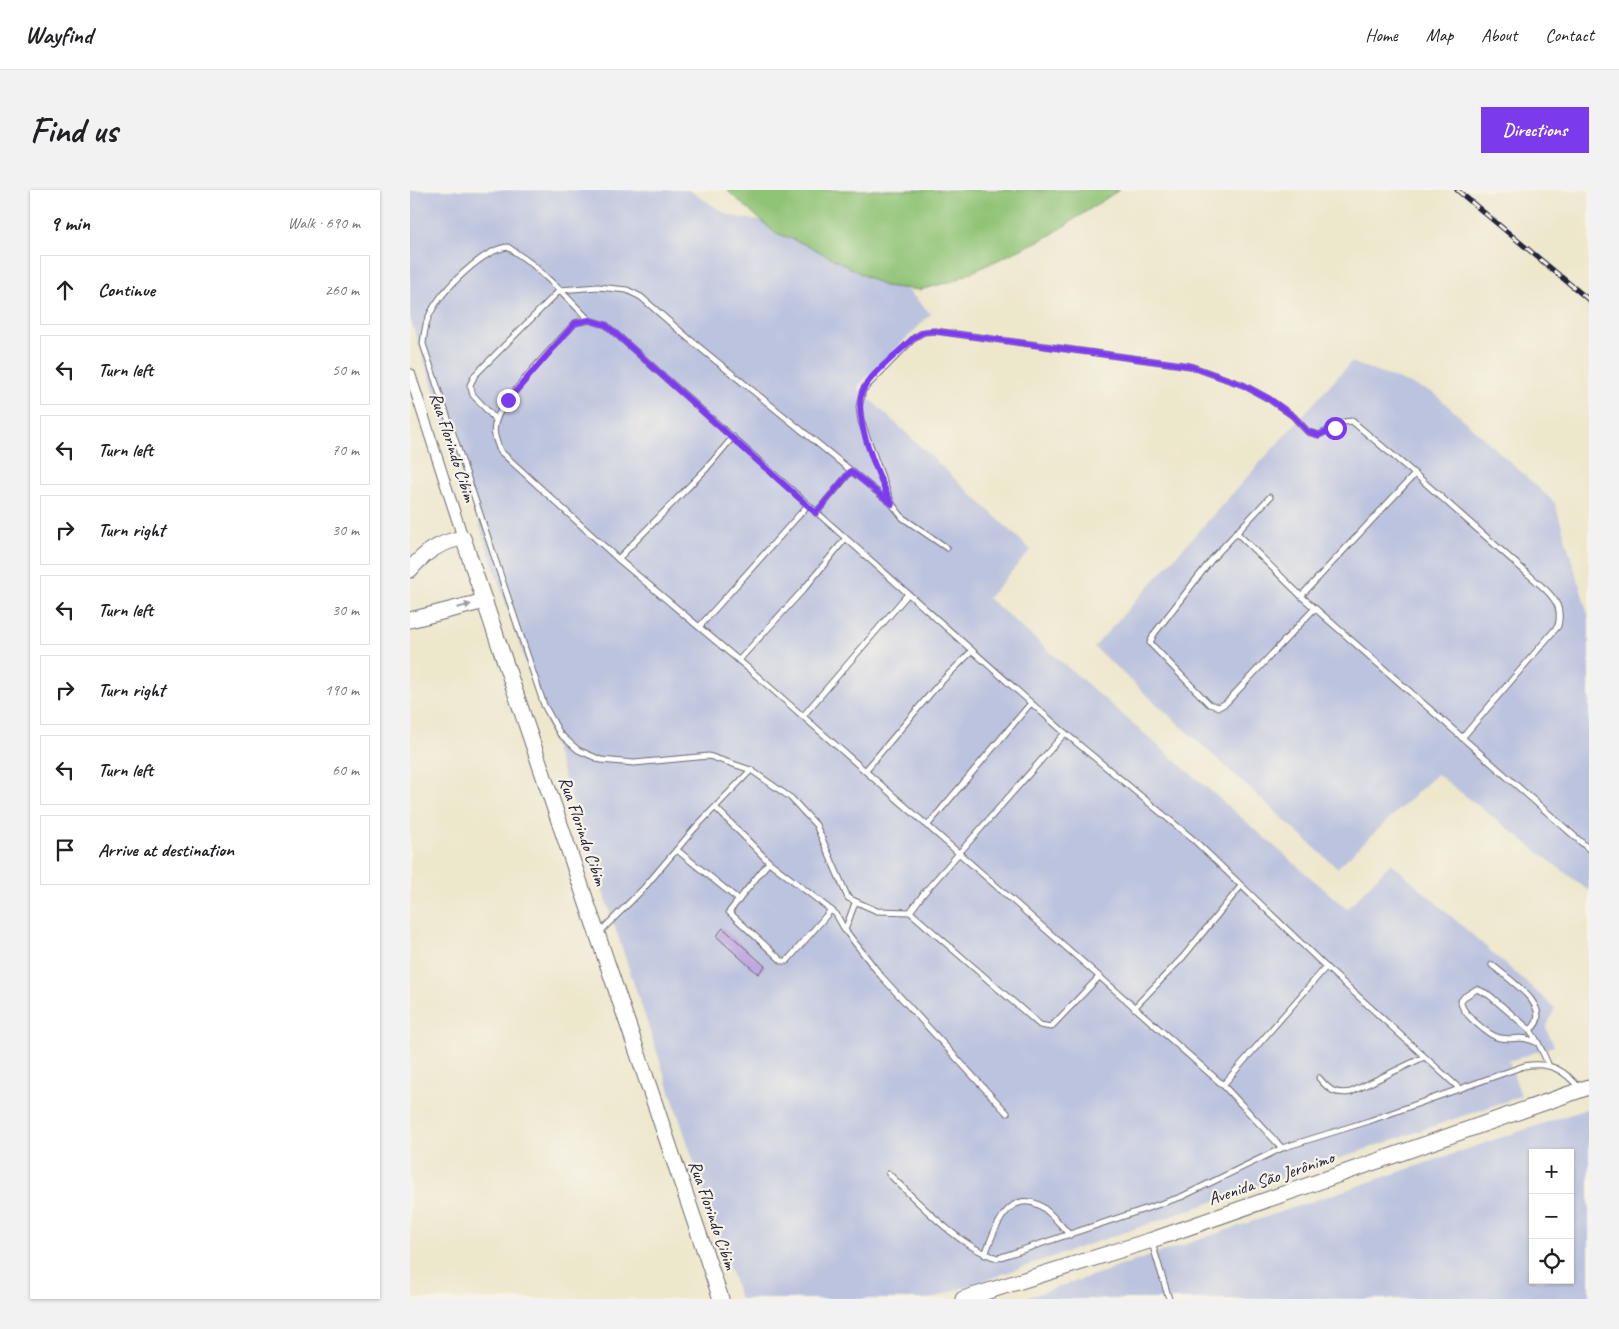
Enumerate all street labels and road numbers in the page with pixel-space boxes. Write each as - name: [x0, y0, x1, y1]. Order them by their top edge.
- street label: Rua Florindo Cibim: [425, 389, 481, 505]
- street label: Rua Florindo Cibim: [554, 774, 612, 889]
- street label: Avenida São Jerônimo: [1205, 1146, 1338, 1210]
- street label: Rua Florindo Cibim: [684, 1158, 742, 1273]

